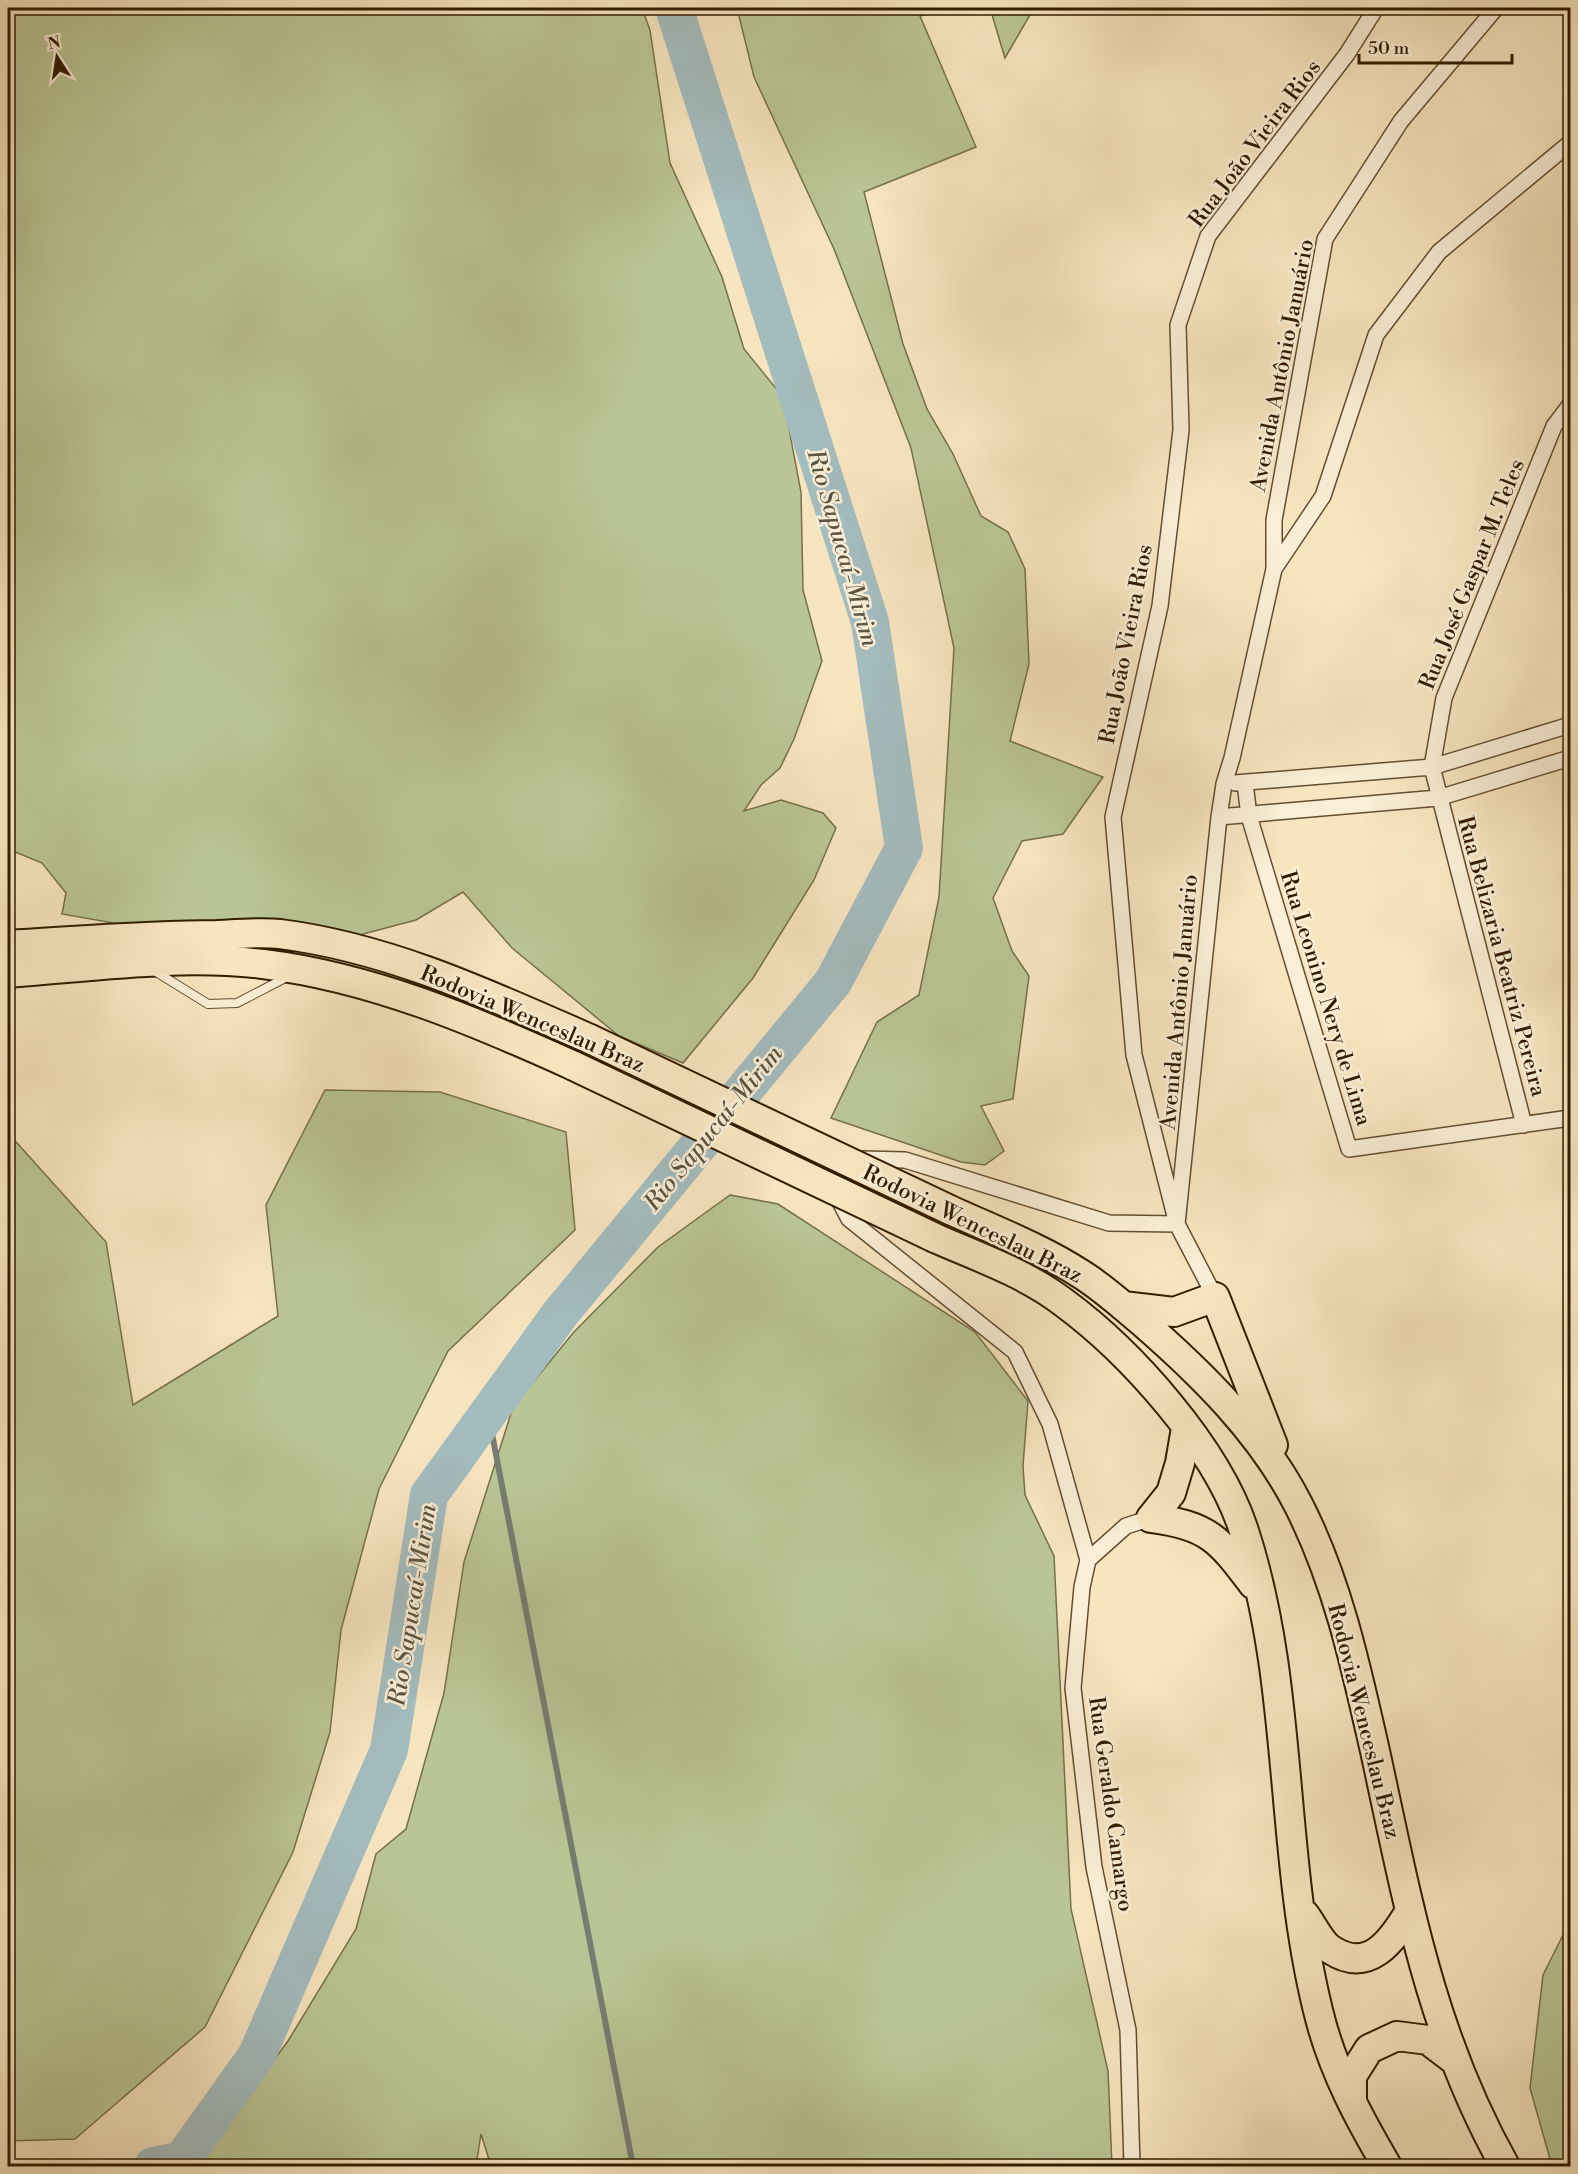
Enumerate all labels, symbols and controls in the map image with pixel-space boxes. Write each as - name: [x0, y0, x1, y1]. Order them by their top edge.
- north arrow: [27, 27, 87, 87]
- scale bar: [1359, 27, 1512, 65]
- text: N: [46, 32, 63, 54]
- text: 50 m: [1368, 37, 1410, 60]
- street label: Rua João Vieira Rios: [1183, 55, 1327, 233]
- street label: Avenida Antônio Januário: [1245, 237, 1320, 495]
- water label: Rio Sapucaí-Mirim: [799, 445, 885, 651]
- street label: Rua José Gaspar M. Teles: [1414, 455, 1531, 694]
- street label: Rua João Vieira Rios: [1094, 542, 1159, 746]
- street label: Rua Belizaria Beatriz Pereira: [1451, 813, 1552, 1100]
- street label: Rua Leonino Nery de Lima: [1274, 868, 1377, 1130]
- street label: Avenida Antônio Januário: [1155, 873, 1204, 1132]
- street label: Rodovia Wenceslau Braz: [416, 960, 649, 1079]
- water label: Rio Sapucaí-Mirim: [637, 1039, 790, 1218]
- street label: Rodovia Wenceslau Braz: [858, 1159, 1087, 1289]
- water label: Rio Sapucaí-Mirim: [382, 1502, 444, 1709]
- street label: Rodovia Wenceslau Braz: [1321, 1601, 1406, 1842]
- street label: Rua Geraldo Camargo: [1082, 1695, 1139, 1913]

